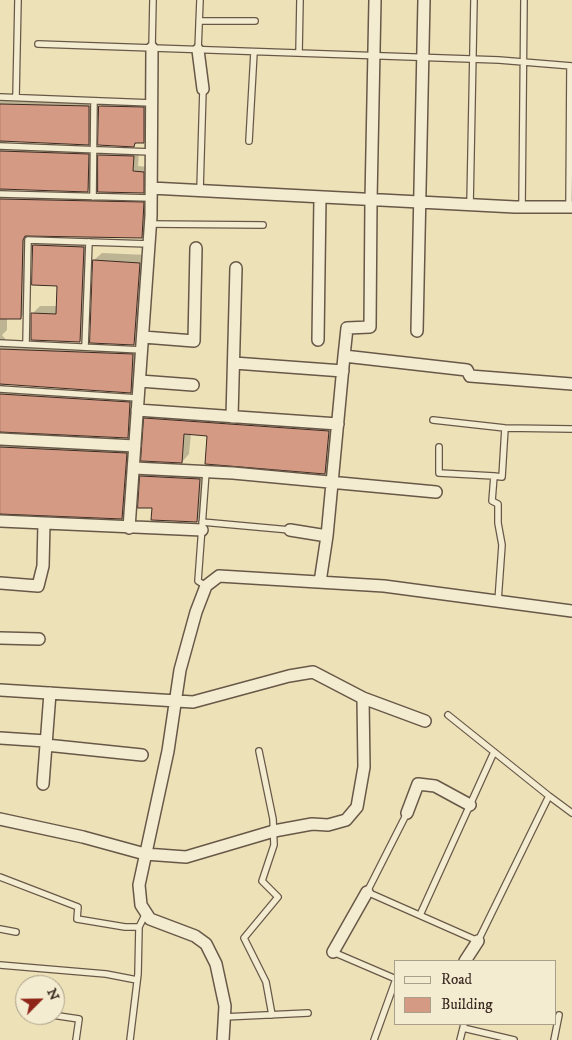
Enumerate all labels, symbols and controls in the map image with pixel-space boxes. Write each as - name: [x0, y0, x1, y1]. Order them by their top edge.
- legend: [394, 960, 557, 1025]
- text: Road: [441, 970, 472, 989]
- north arrow: [15, 975, 65, 1025]
- text: N: [42, 986, 63, 1003]
- text: Building: [441, 995, 493, 1014]

